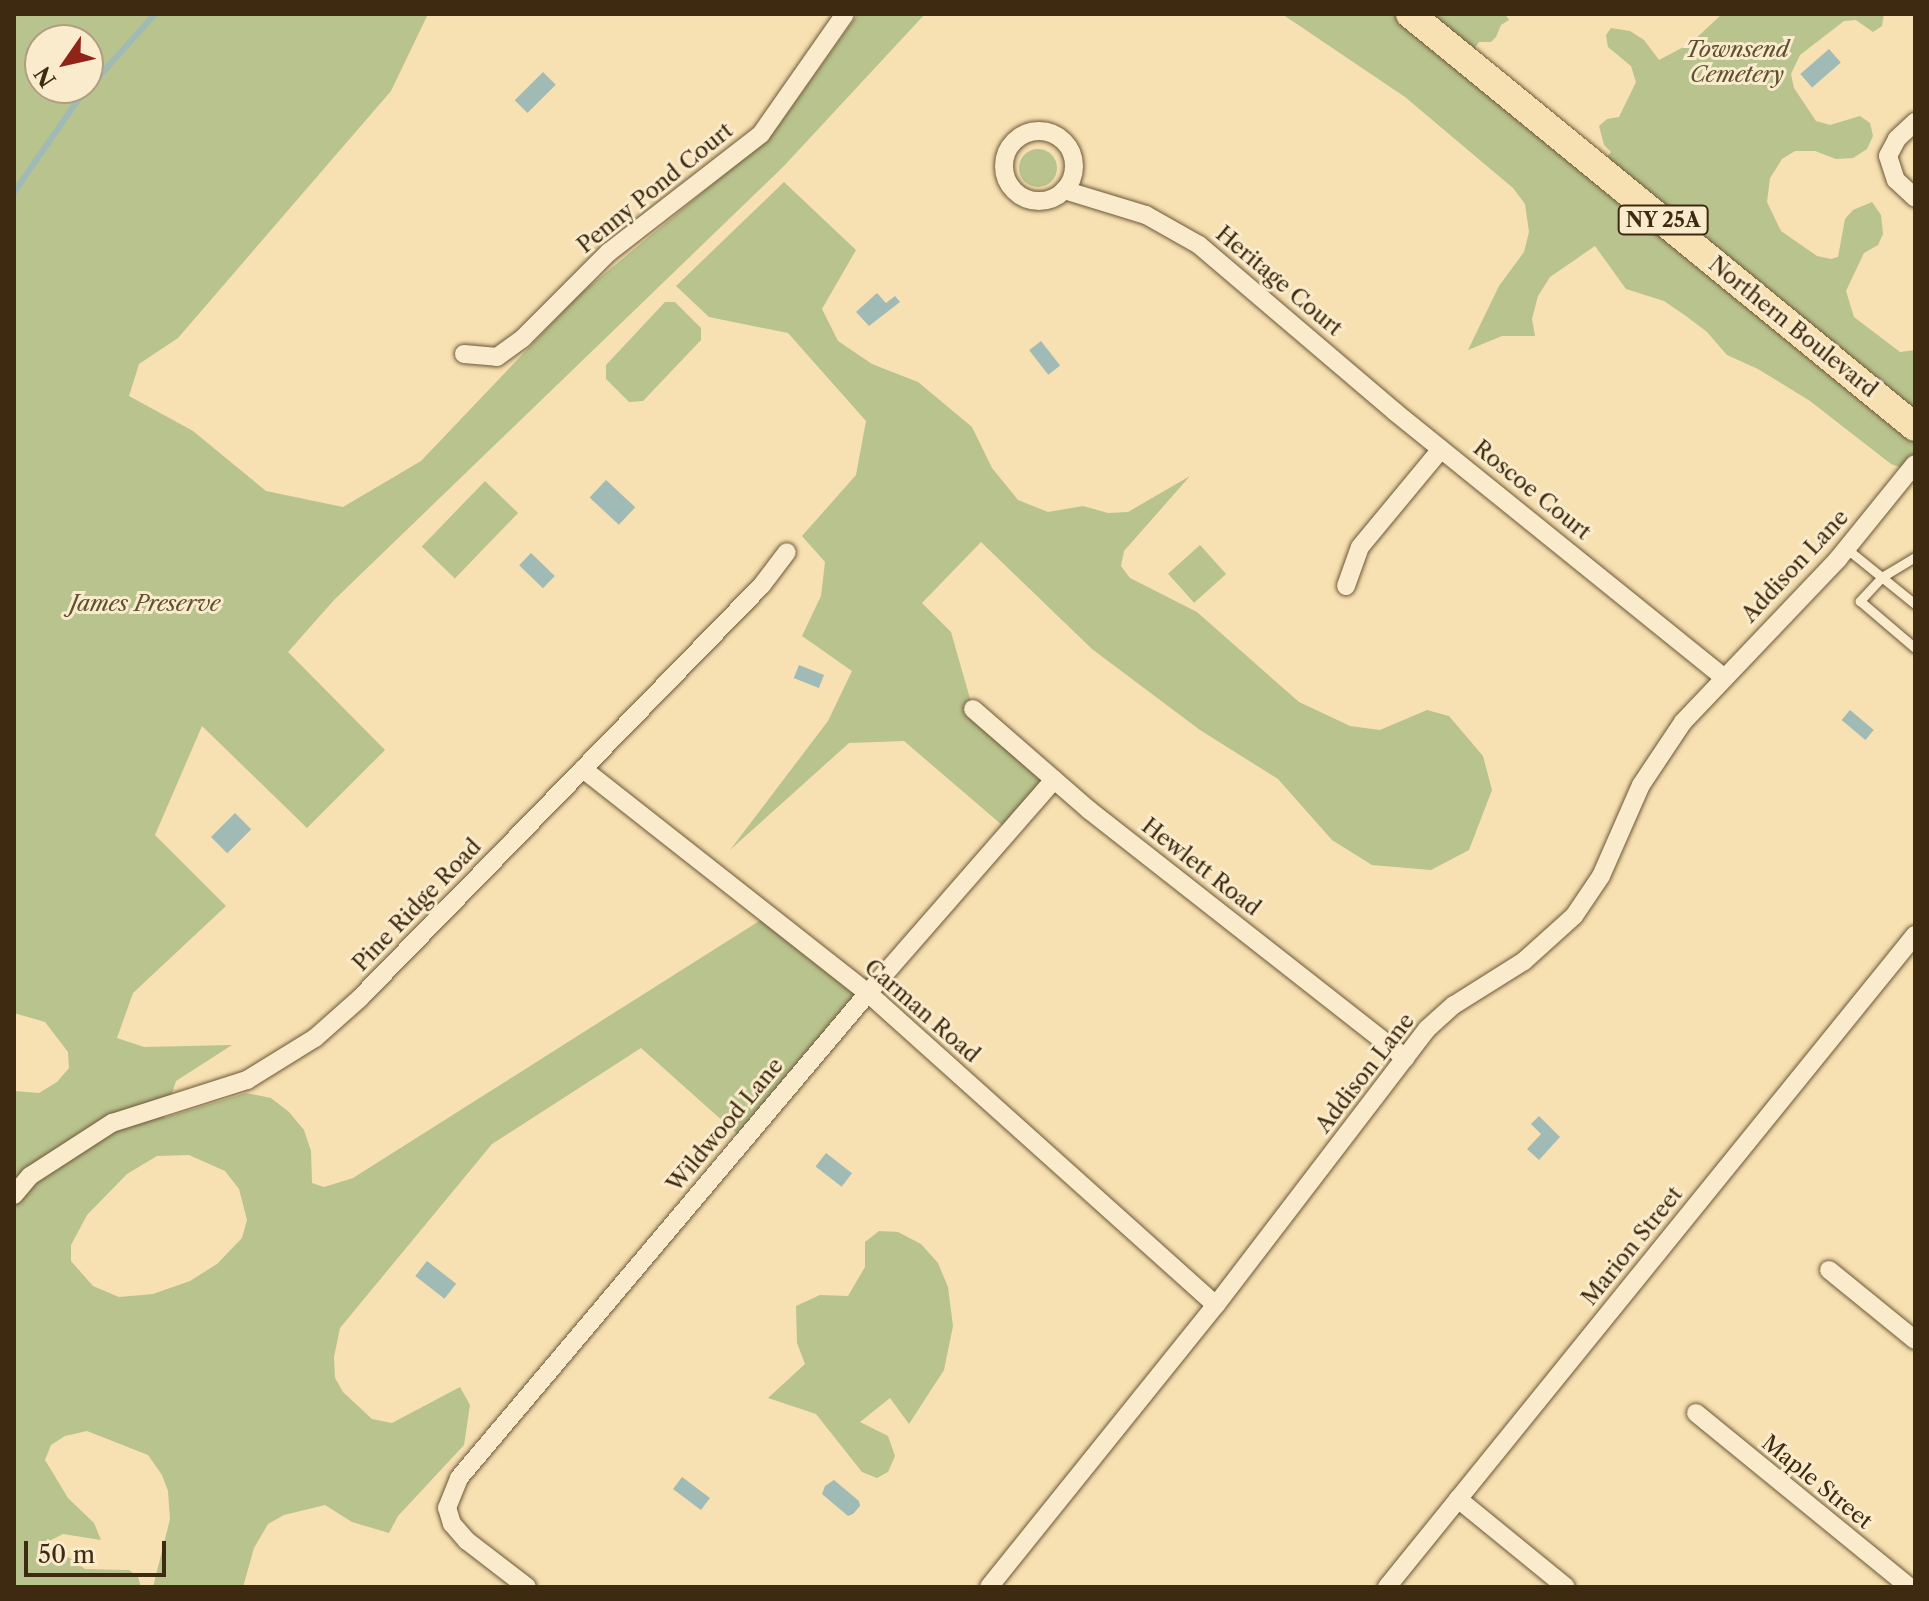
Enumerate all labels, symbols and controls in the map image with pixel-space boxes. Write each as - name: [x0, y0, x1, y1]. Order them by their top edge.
- north arrow: [24, 24, 104, 104]
- park label: Townsend Cemetery: [1685, 36, 1789, 88]
- text: N: [29, 61, 62, 92]
- street label: Penny Pond Court: [572, 117, 738, 259]
- road number: NY 25A: [1617, 204, 1709, 236]
- street label: Heritage Court: [1210, 221, 1348, 341]
- street label: Northern Boulevard: [1703, 251, 1883, 403]
- street label: Roscoe Court: [1468, 435, 1596, 545]
- street label: Addison Lane: [1736, 504, 1854, 628]
- park label: James Preserve: [70, 591, 220, 617]
- street label: Hewlett Road: [1136, 813, 1266, 921]
- street label: Pine Ridge Road: [347, 833, 487, 977]
- street label: Carman Road: [859, 954, 985, 1068]
- street label: Addison Lane: [1310, 1008, 1420, 1138]
- street label: Wildwood Lane: [661, 1053, 789, 1197]
- street label: Marion Street: [1576, 1181, 1688, 1311]
- street label: Maple Street: [1757, 1429, 1877, 1535]
- scale bar: [28, 1525, 170, 1575]
- text: 50 m: [38, 1540, 95, 1569]

